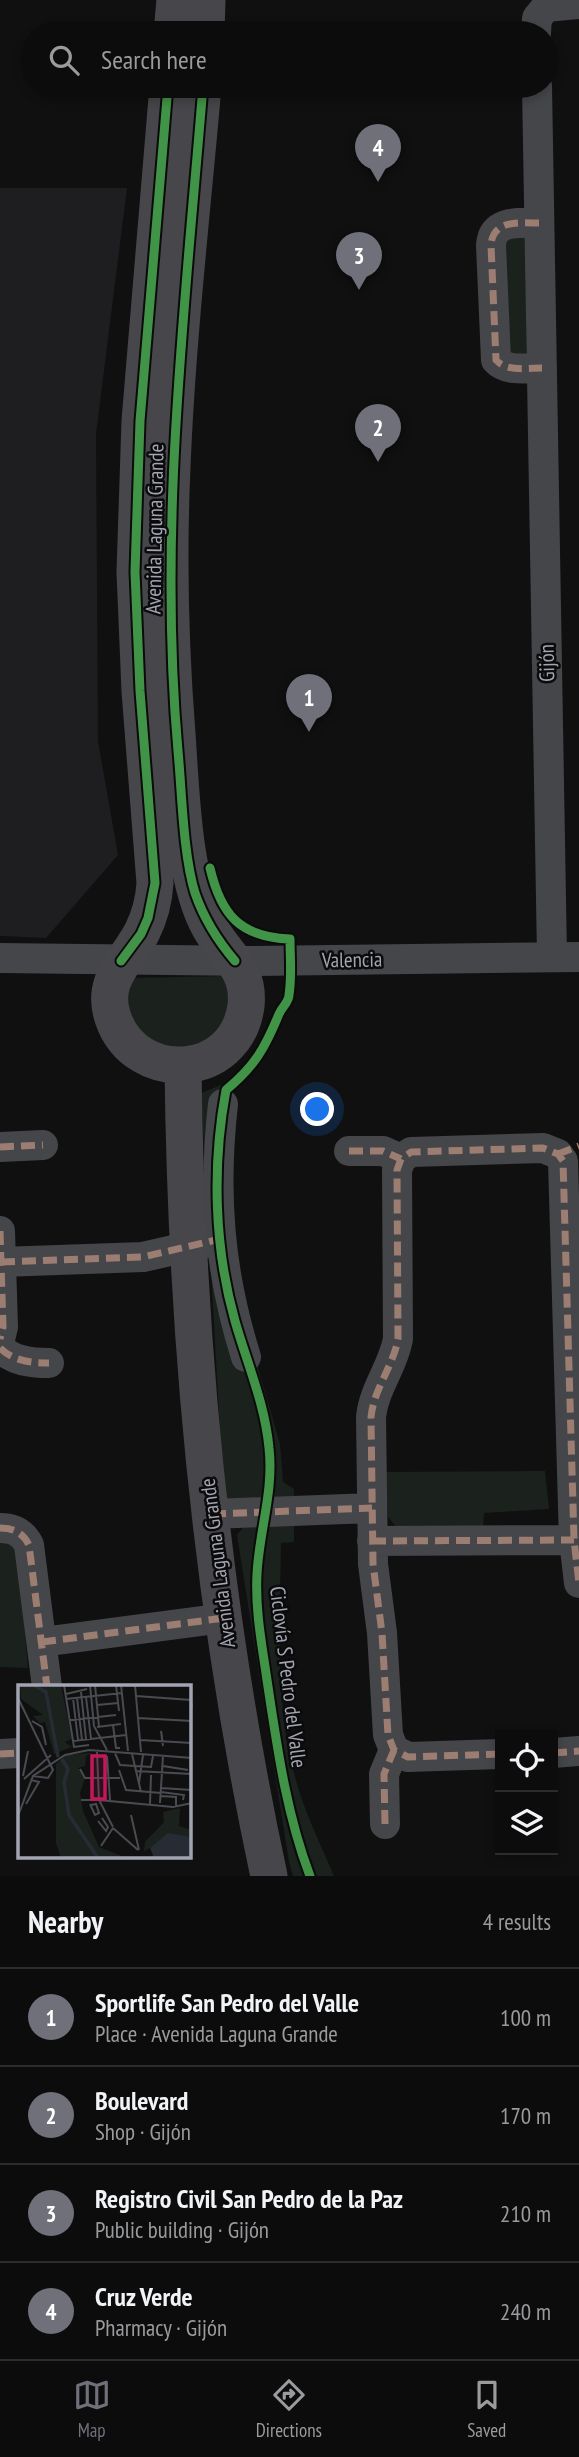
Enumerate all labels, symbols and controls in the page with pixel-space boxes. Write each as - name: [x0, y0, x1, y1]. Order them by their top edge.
- search box: [21, 21, 558, 98]
- icon: search: [45, 41, 83, 79]
- text: Search here: [101, 43, 207, 76]
- pin: 4: [355, 124, 401, 182]
- pin: 3: [336, 232, 382, 290]
- pin: 2: [355, 404, 401, 462]
- street label: Avenida Laguna Grande: [140, 444, 169, 614]
- street label: Gijón: [533, 644, 560, 682]
- pin: 1: [286, 674, 332, 732]
- street label: Valencia: [321, 945, 382, 974]
- your location: [300, 1092, 334, 1126]
- street label: Avenida Laguna Grande: [194, 1477, 241, 1649]
- street label: Ciclovía S Pedro del Valle: [264, 1585, 313, 1769]
- inset map: [18, 1685, 191, 1858]
- map controls: [495, 1729, 558, 1855]
- button: locate: [495, 1729, 558, 1792]
- button: layers: [495, 1792, 558, 1855]
- text: Nearby: [28, 1902, 103, 1941]
- text: 4 results: [483, 1907, 551, 1936]
- text: Sportlife San Pedro del Valle: [95, 1986, 359, 2019]
- text: 1: [46, 2003, 57, 2032]
- text: 100 m: [500, 2003, 551, 2032]
- text: Place · Avenida Laguna Grande: [95, 2019, 338, 2048]
- text: Boulevard: [95, 2084, 188, 2117]
- text: 2: [46, 2101, 57, 2130]
- text: 170 m: [500, 2101, 551, 2130]
- text: Shop · Gijón: [95, 2117, 191, 2146]
- text: Registro Civil San Pedro de la Paz: [95, 2182, 403, 2215]
- text: 3: [46, 2199, 57, 2228]
- text: 210 m: [500, 2199, 551, 2228]
- text: Public building · Gijón: [95, 2215, 269, 2244]
- text: Cruz Verde: [95, 2280, 193, 2313]
- text: 4: [46, 2297, 57, 2326]
- text: 240 m: [500, 2297, 551, 2326]
- text: Pharmacy · Gijón: [95, 2313, 227, 2342]
- tab: Map: [73, 2376, 111, 2442]
- tab: Directions: [256, 2376, 322, 2442]
- tab: Saved: [467, 2376, 506, 2442]

